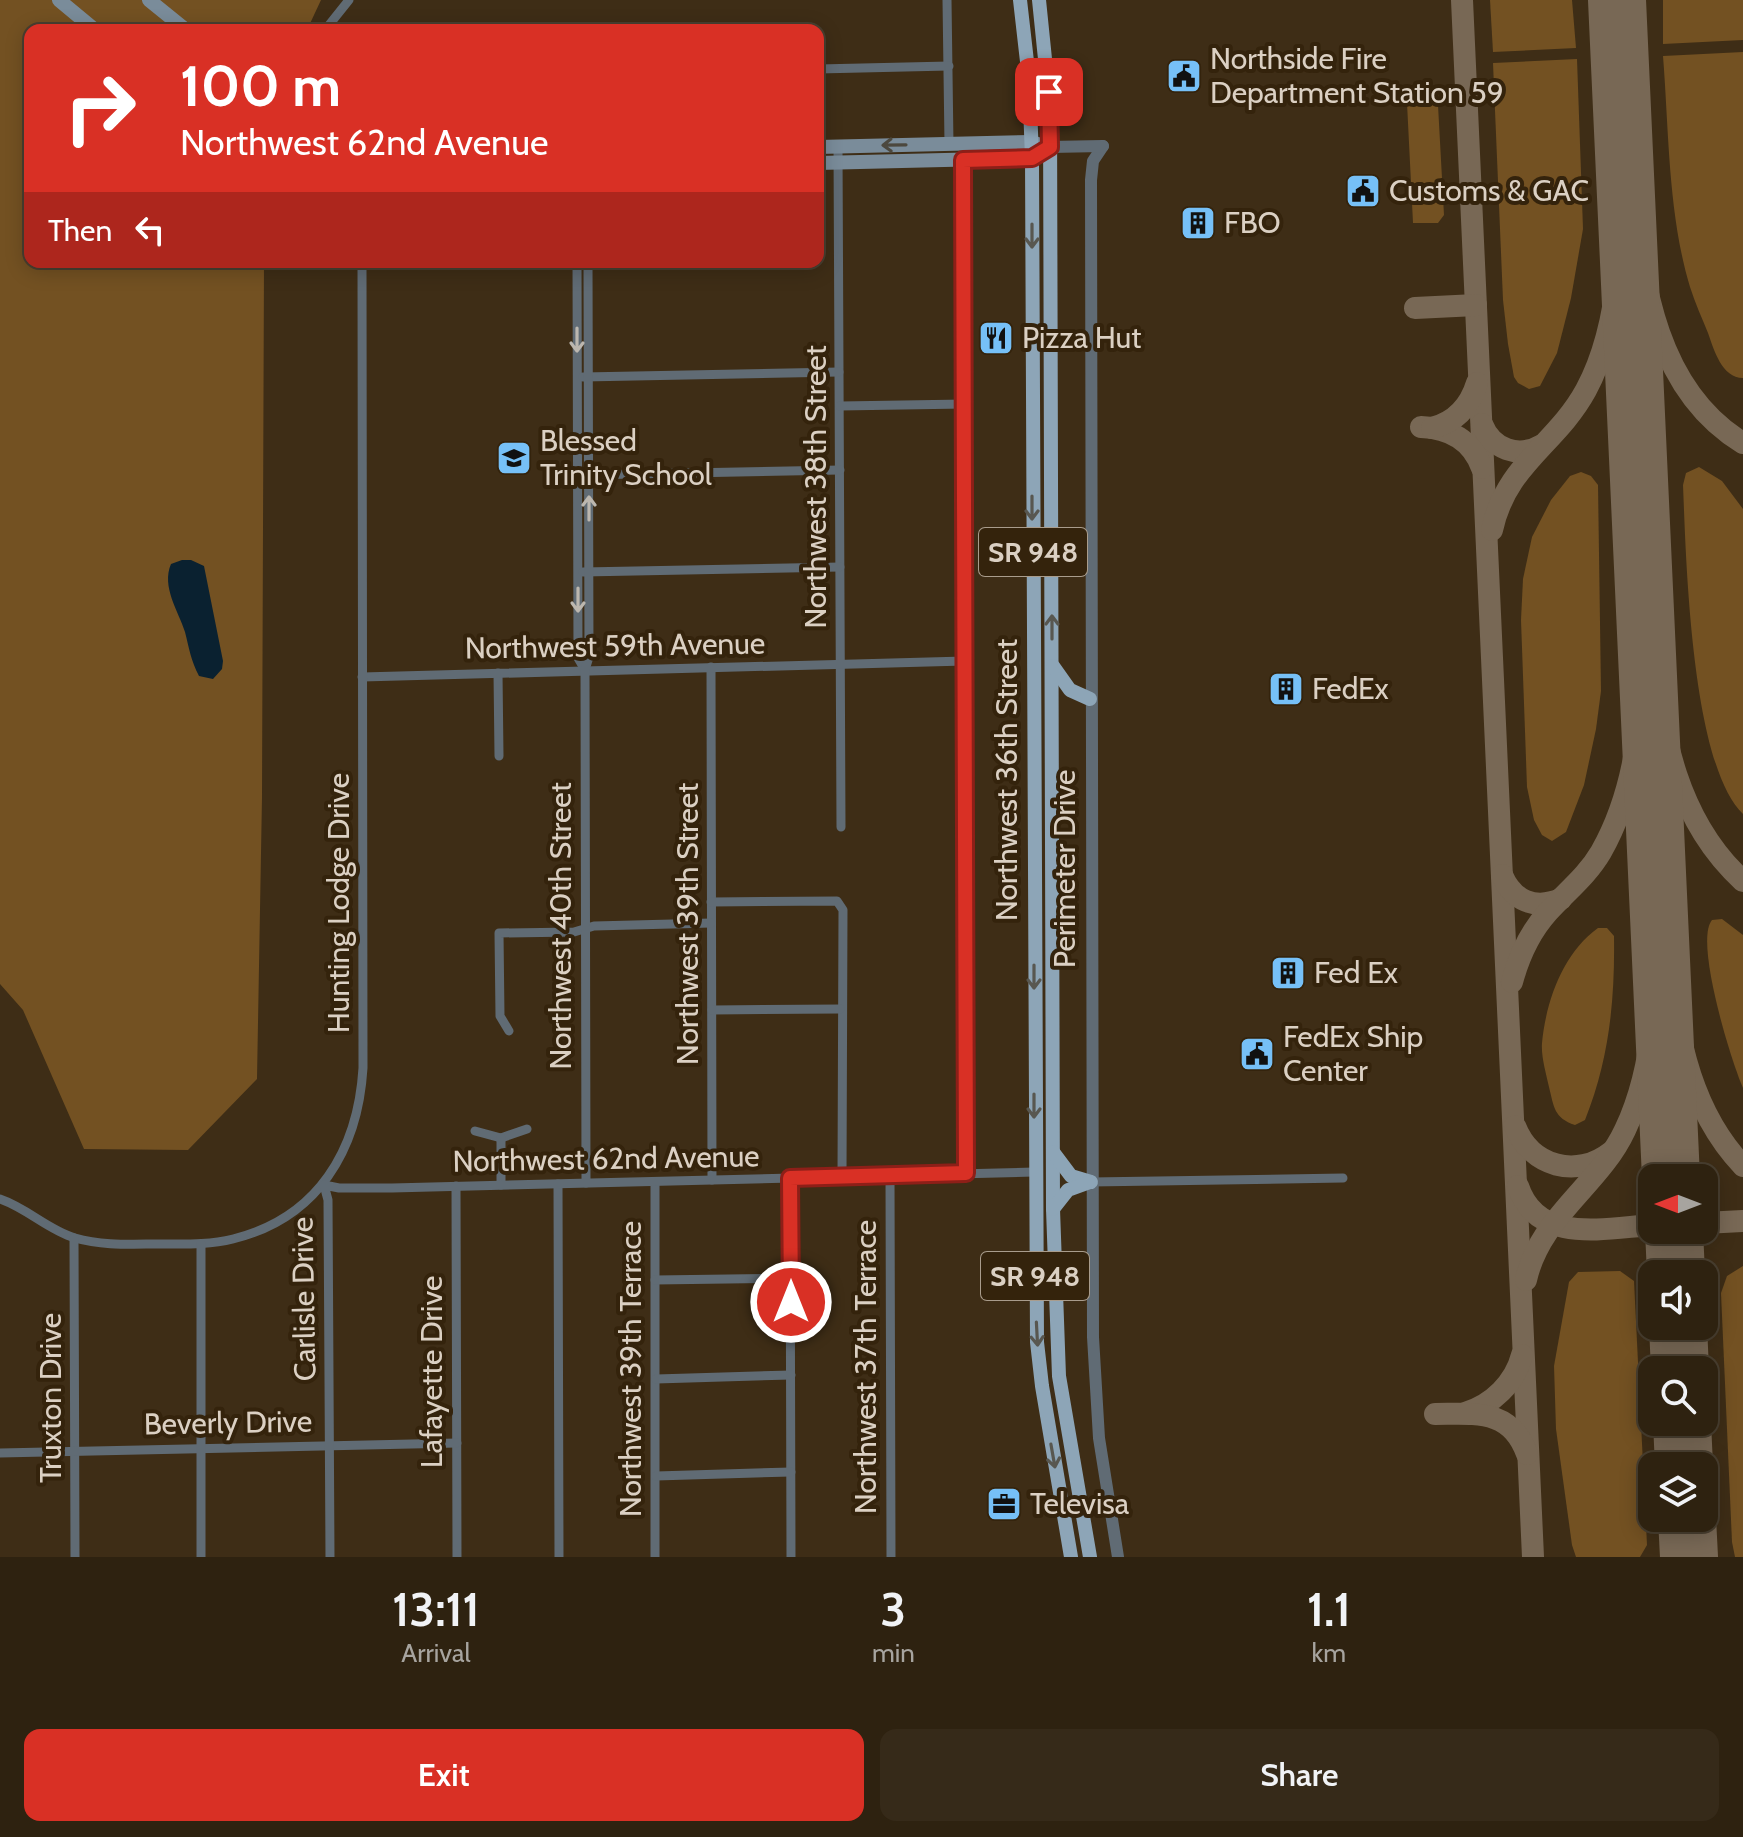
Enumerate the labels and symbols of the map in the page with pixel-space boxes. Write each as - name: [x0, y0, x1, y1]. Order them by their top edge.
- place label: Northside Fire Department Station 59: [1210, 40, 1504, 111]
- public building icon: Northside Fire Department Station 59: [1165, 57, 1203, 95]
- pin: [1015, 58, 1083, 126]
- one-way arrow: [881, 138, 908, 153]
- public building icon: Customs & GAC: [1344, 172, 1382, 210]
- place label: Customs & GAC: [1389, 172, 1589, 209]
- building icon: FBO: [1179, 204, 1217, 242]
- place label: FBO: [1224, 204, 1281, 241]
- one-way arrow: [1024, 222, 1040, 249]
- restaurant icon: Pizza Hut: [977, 319, 1015, 357]
- place label: Pizza Hut: [1022, 319, 1141, 356]
- one-way arrow: [569, 326, 585, 353]
- street label: Northwest 38th Street: [797, 345, 834, 629]
- place label: Blessed Trinity School: [540, 422, 712, 493]
- school or university icon: Blessed Trinity School: [495, 439, 533, 477]
- one-way arrow: [1025, 494, 1040, 521]
- one-way arrow: [581, 495, 597, 522]
- road number: SR 948: [979, 528, 1087, 576]
- one-way arrow: [570, 586, 586, 613]
- one-way arrow: [1044, 614, 1059, 641]
- street label: Northwest 59th Avenue: [464, 624, 766, 667]
- street label: Northwest 36th Street: [988, 639, 1025, 921]
- building icon: FedEx: [1267, 670, 1305, 708]
- place label: FedEx: [1312, 670, 1389, 707]
- street label: Perimeter Drive: [1046, 770, 1083, 968]
- street label: Hunting Lodge Drive: [320, 773, 357, 1033]
- street label: Northwest 40th Street: [542, 782, 579, 1070]
- street label: Northwest 39th Street: [669, 783, 706, 1065]
- building icon: Fed Ex: [1269, 954, 1307, 992]
- place label: Fed Ex: [1314, 954, 1398, 991]
- one-way arrow: [1026, 963, 1042, 990]
- place label: FedEx Ship Center: [1283, 1018, 1423, 1089]
- public building icon: FedEx Ship Center: [1238, 1035, 1276, 1073]
- one-way arrow: [1026, 1092, 1042, 1119]
- street label: Northwest 62nd Avenue: [452, 1137, 760, 1180]
- north arrow: [1638, 1164, 1718, 1244]
- street label: Carlisle Drive: [284, 1216, 323, 1382]
- street label: Northwest 37th Terrace: [847, 1220, 884, 1514]
- street label: Northwest 39th Terrace: [612, 1221, 649, 1517]
- road number: SR 948: [981, 1252, 1089, 1300]
- position arrow: [749, 1260, 833, 1344]
- street label: Lafayette Drive: [413, 1276, 450, 1468]
- street label: Truxton Drive: [32, 1313, 69, 1483]
- one-way arrow: [1029, 1320, 1044, 1347]
- street label: Beverly Drive: [143, 1403, 313, 1442]
- one-way arrow: [1047, 1443, 1062, 1468]
- office icon: Televisa: [985, 1485, 1023, 1523]
- place label: Televisa: [1030, 1485, 1130, 1522]

